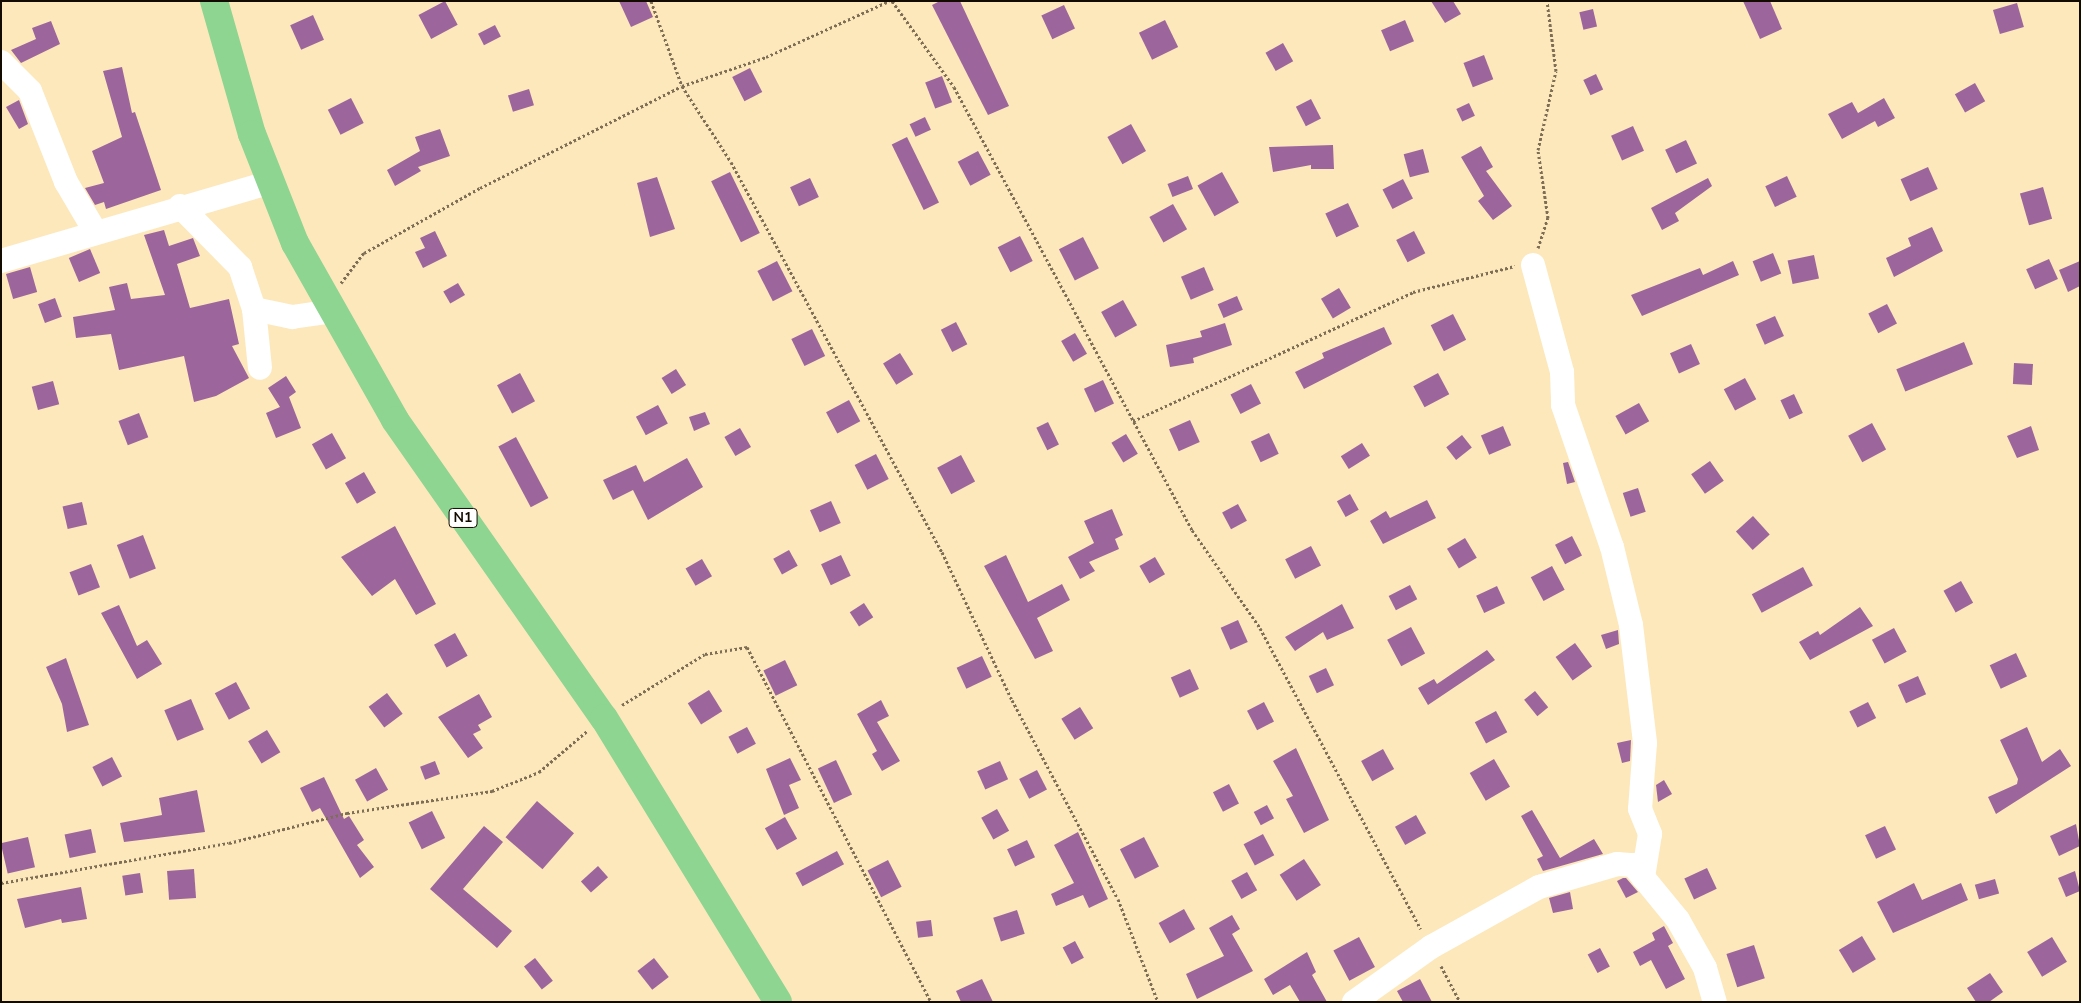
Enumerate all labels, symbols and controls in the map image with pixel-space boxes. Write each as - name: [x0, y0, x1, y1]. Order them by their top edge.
- road number: N1: [448, 506, 478, 530]

